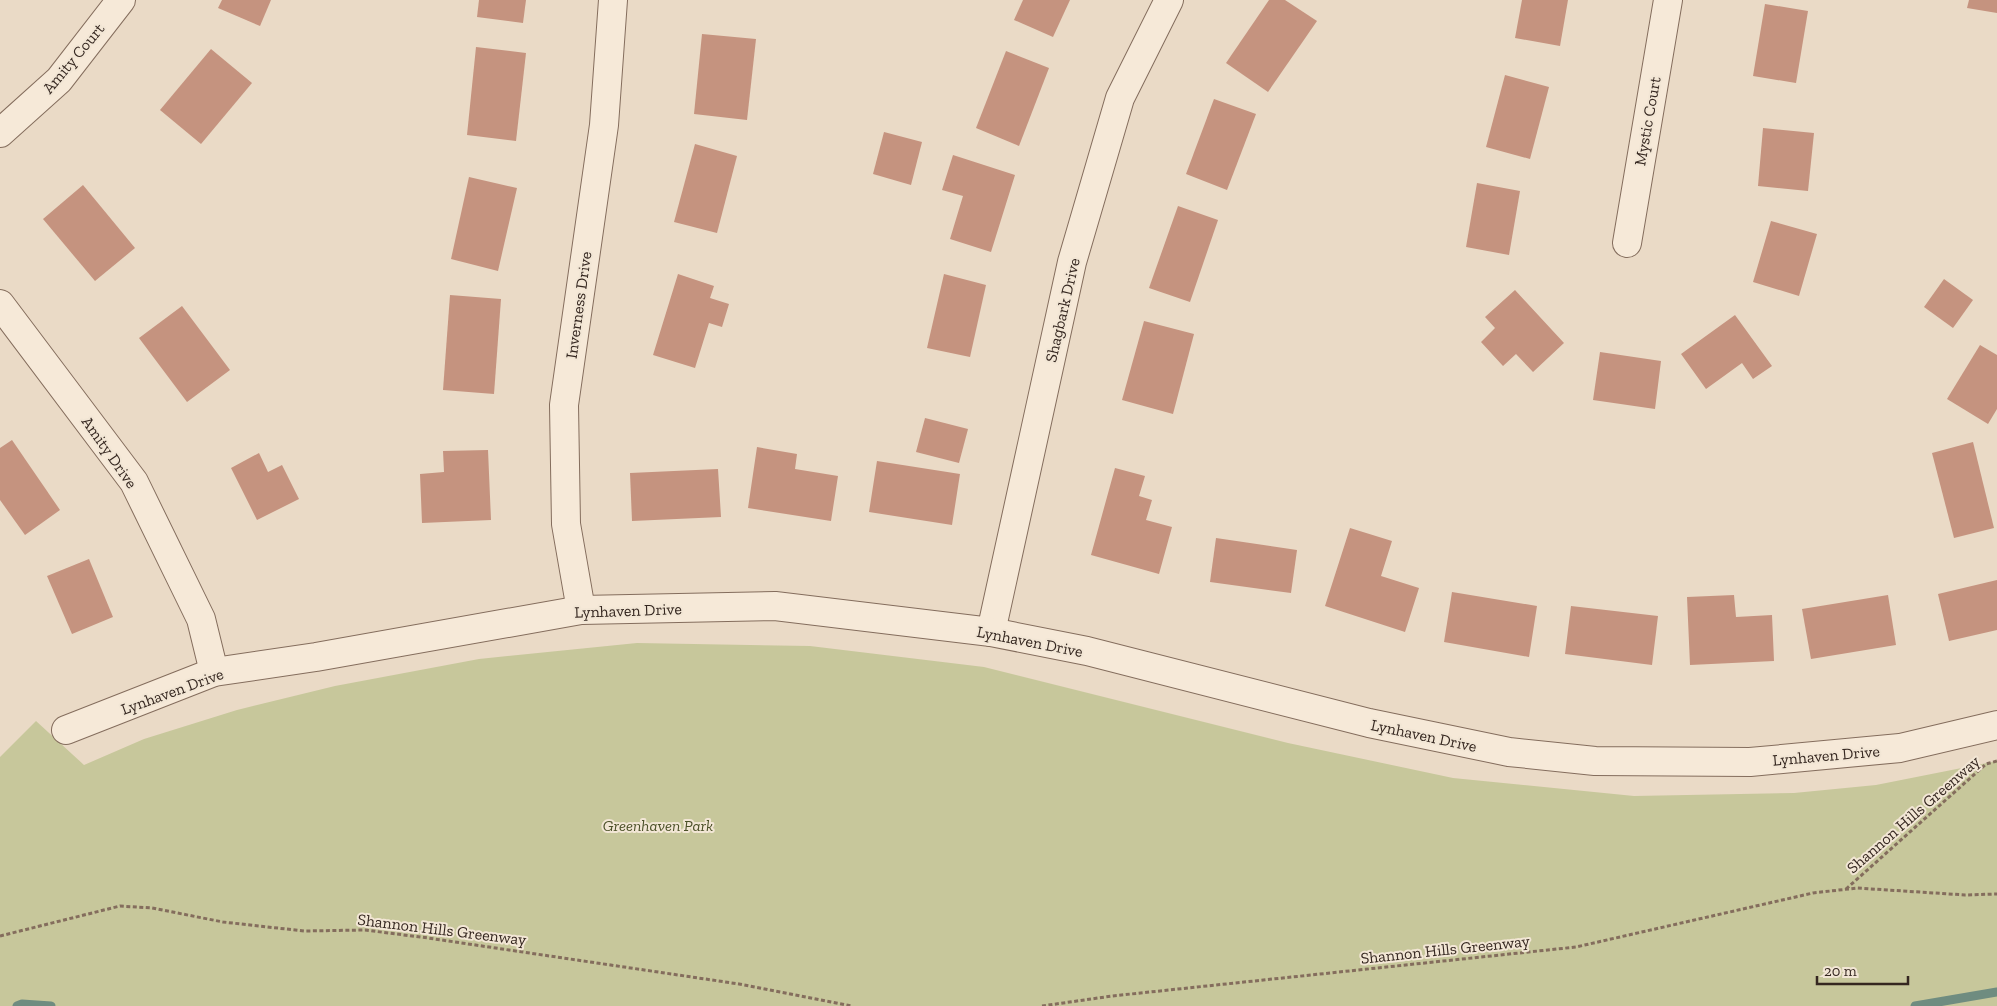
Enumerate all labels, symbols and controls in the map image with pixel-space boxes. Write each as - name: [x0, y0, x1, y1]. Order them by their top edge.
- street label: Amity Court: [38, 19, 108, 97]
- street label: Mystic Court: [1630, 75, 1665, 167]
- street label: Inverness Drive: [562, 250, 595, 360]
- street label: Shagbark Drive: [1041, 256, 1084, 364]
- street label: Amity Drive: [78, 413, 141, 492]
- street label: Lynhaven Drive: [574, 599, 682, 622]
- street label: Lynhaven Drive: [975, 622, 1085, 661]
- street label: Lynhaven Drive: [118, 664, 226, 719]
- street label: Lynhaven Drive: [1369, 715, 1479, 756]
- street label: Lynhaven Drive: [1772, 741, 1880, 770]
- street label: Shannon Hills Greenway: [1843, 751, 1984, 877]
- park label: Greenhaven Park: [603, 816, 713, 835]
- street label: Shannon Hills Greenway: [357, 910, 528, 949]
- street label: Shannon Hills Greenway: [1360, 931, 1531, 968]
- scale bar: [1817, 954, 1908, 986]
- text: 20 m: [1824, 962, 1857, 980]

